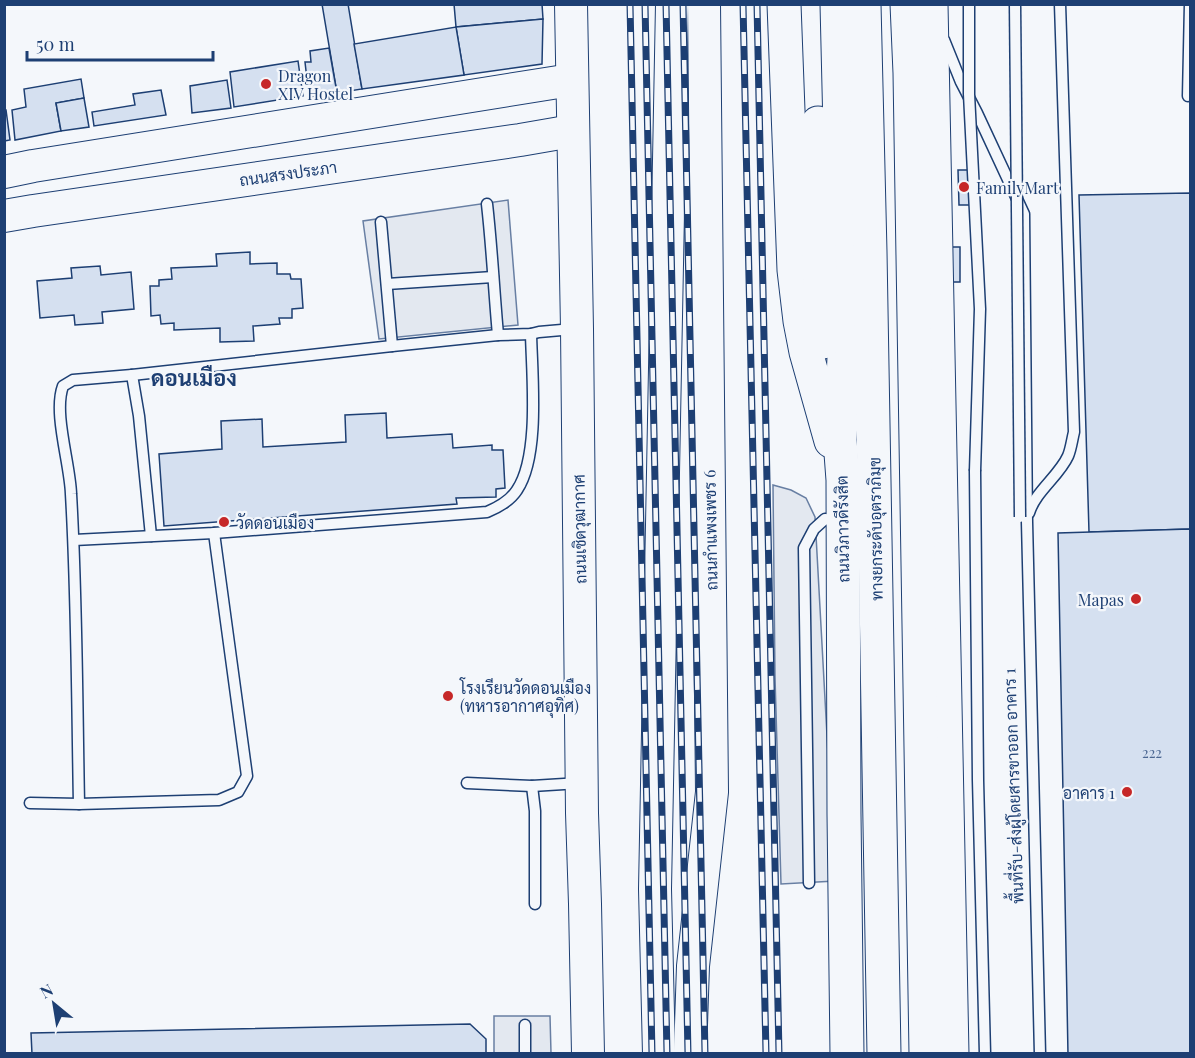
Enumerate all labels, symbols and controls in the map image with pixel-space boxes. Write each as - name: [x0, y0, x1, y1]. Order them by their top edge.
- scale bar: [27, 24, 213, 62]
- text: 50 m: [36, 32, 75, 56]
- place label: Dragon XIV Hostel: [278, 65, 354, 104]
- marker: Dragon XIV Hostel: [259, 77, 273, 91]
- street label: ถนนสรงประภา: [238, 156, 338, 190]
- place label: FamilyMart: [976, 177, 1059, 198]
- marker: FamilyMart: [957, 180, 971, 194]
- district label: ดอนเมือง: [151, 362, 237, 392]
- street label: ทางยกระดับอุตราภิมุข: [863, 457, 889, 601]
- street label: ถนนกำแพงเพชร 6: [698, 469, 722, 591]
- street label: ถนนเชิดวุฒากาศ: [568, 474, 592, 584]
- street label: ถนนวิภาวดีรังสิต: [831, 475, 853, 583]
- place label: วัดดอนเมือง: [236, 512, 314, 533]
- marker: วัดดอนเมือง: [217, 515, 231, 529]
- place label: Mapas: [1078, 589, 1124, 610]
- marker: Mapas: [1129, 592, 1143, 606]
- street label: พื้นที่รับ-ส่งผู้โดยสารขาออก อาคาร 1: [995, 668, 1030, 904]
- place label: โรงเรียนวัดดอนเมือง (ทหารอากาศอุทิศ): [459, 677, 591, 718]
- marker: โรงเรียนวัดดอนเมือง (ทหารอากาศอุทิศ): [441, 689, 455, 703]
- house number: 222: [1142, 743, 1162, 762]
- place label: อาคาร 1: [1063, 782, 1115, 803]
- marker: อาคาร 1: [1120, 785, 1134, 799]
- north arrow: [24, 974, 84, 1034]
- text: N: [36, 978, 57, 1003]

